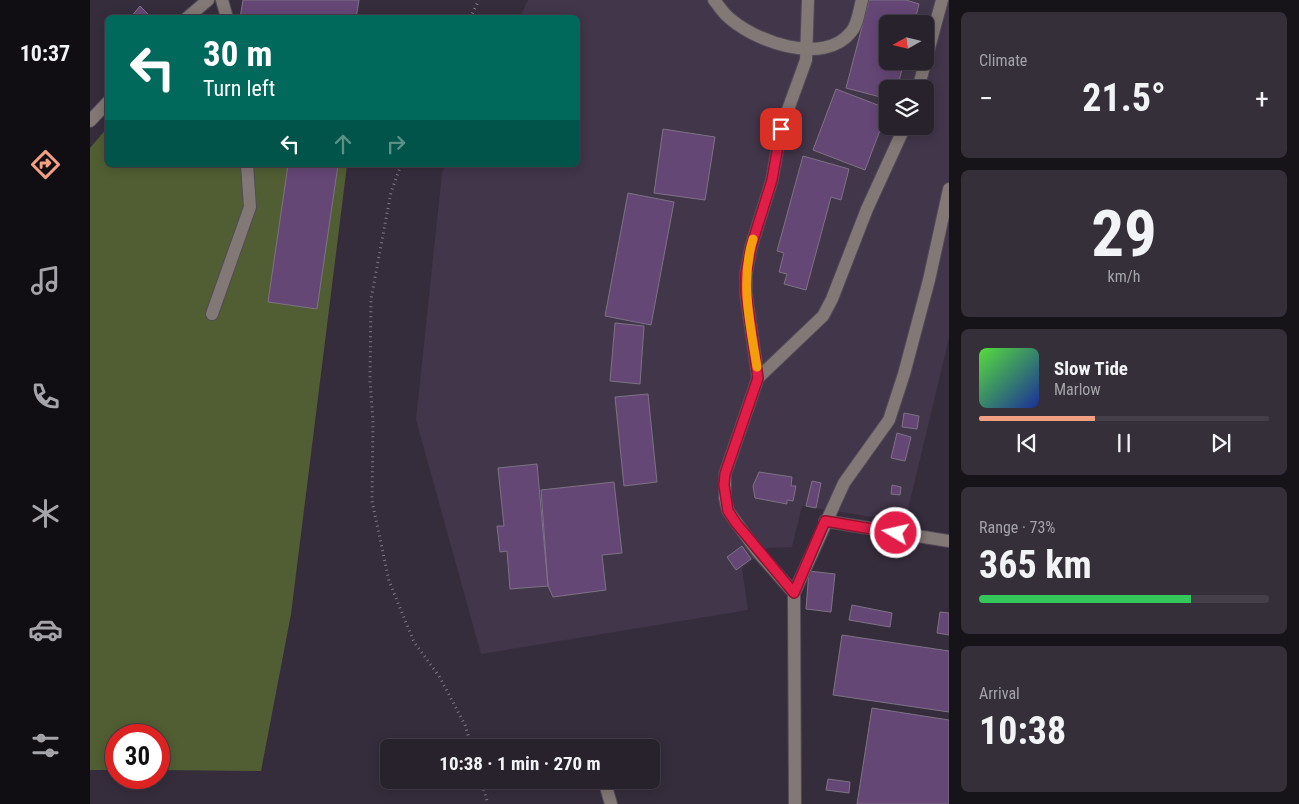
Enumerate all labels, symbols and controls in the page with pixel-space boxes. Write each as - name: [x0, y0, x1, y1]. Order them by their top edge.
- north arrow: [879, 15, 934, 70]
- map controls: [879, 15, 934, 135]
- text: 30 m: [203, 34, 272, 75]
- icon: left: [120, 35, 185, 100]
- text: 10:37: [20, 41, 70, 66]
- text: Climate: [979, 51, 1027, 70]
- text: Turn left: [203, 76, 275, 101]
- text: 21.5°: [1082, 76, 1166, 120]
- button: layers: [879, 80, 934, 135]
- text: −: [979, 82, 993, 115]
- text: +: [1255, 82, 1269, 115]
- pin: [760, 108, 802, 150]
- icon: arrive: [767, 115, 795, 143]
- icon: left: [276, 130, 304, 158]
- icon: ahead: [329, 130, 357, 158]
- icon: right: [382, 130, 410, 158]
- icon: directions: [28, 147, 63, 182]
- text: 29: [1091, 196, 1157, 272]
- icon: music: [28, 263, 63, 298]
- text: km/h: [1108, 267, 1140, 286]
- text: Slow Tide: [1054, 357, 1128, 380]
- icon: phone: [28, 379, 63, 414]
- text: Marlow: [1054, 380, 1101, 399]
- icon: previous: [1013, 429, 1041, 457]
- icon: pause: [1110, 429, 1138, 457]
- icon: next: [1207, 429, 1235, 457]
- icon: climate: [28, 496, 63, 531]
- position arrow: [869, 506, 921, 558]
- text: Range · 73%: [979, 518, 1055, 537]
- text: 365 km: [979, 543, 1092, 587]
- icon: car: [28, 612, 63, 647]
- text: Arrival: [979, 684, 1020, 703]
- text: 10:38: [979, 709, 1066, 753]
- speed limit sign: 30: [105, 724, 170, 789]
- icon: filters: [28, 728, 63, 763]
- text: 10:38 · 1 min · 270 m: [439, 752, 601, 775]

